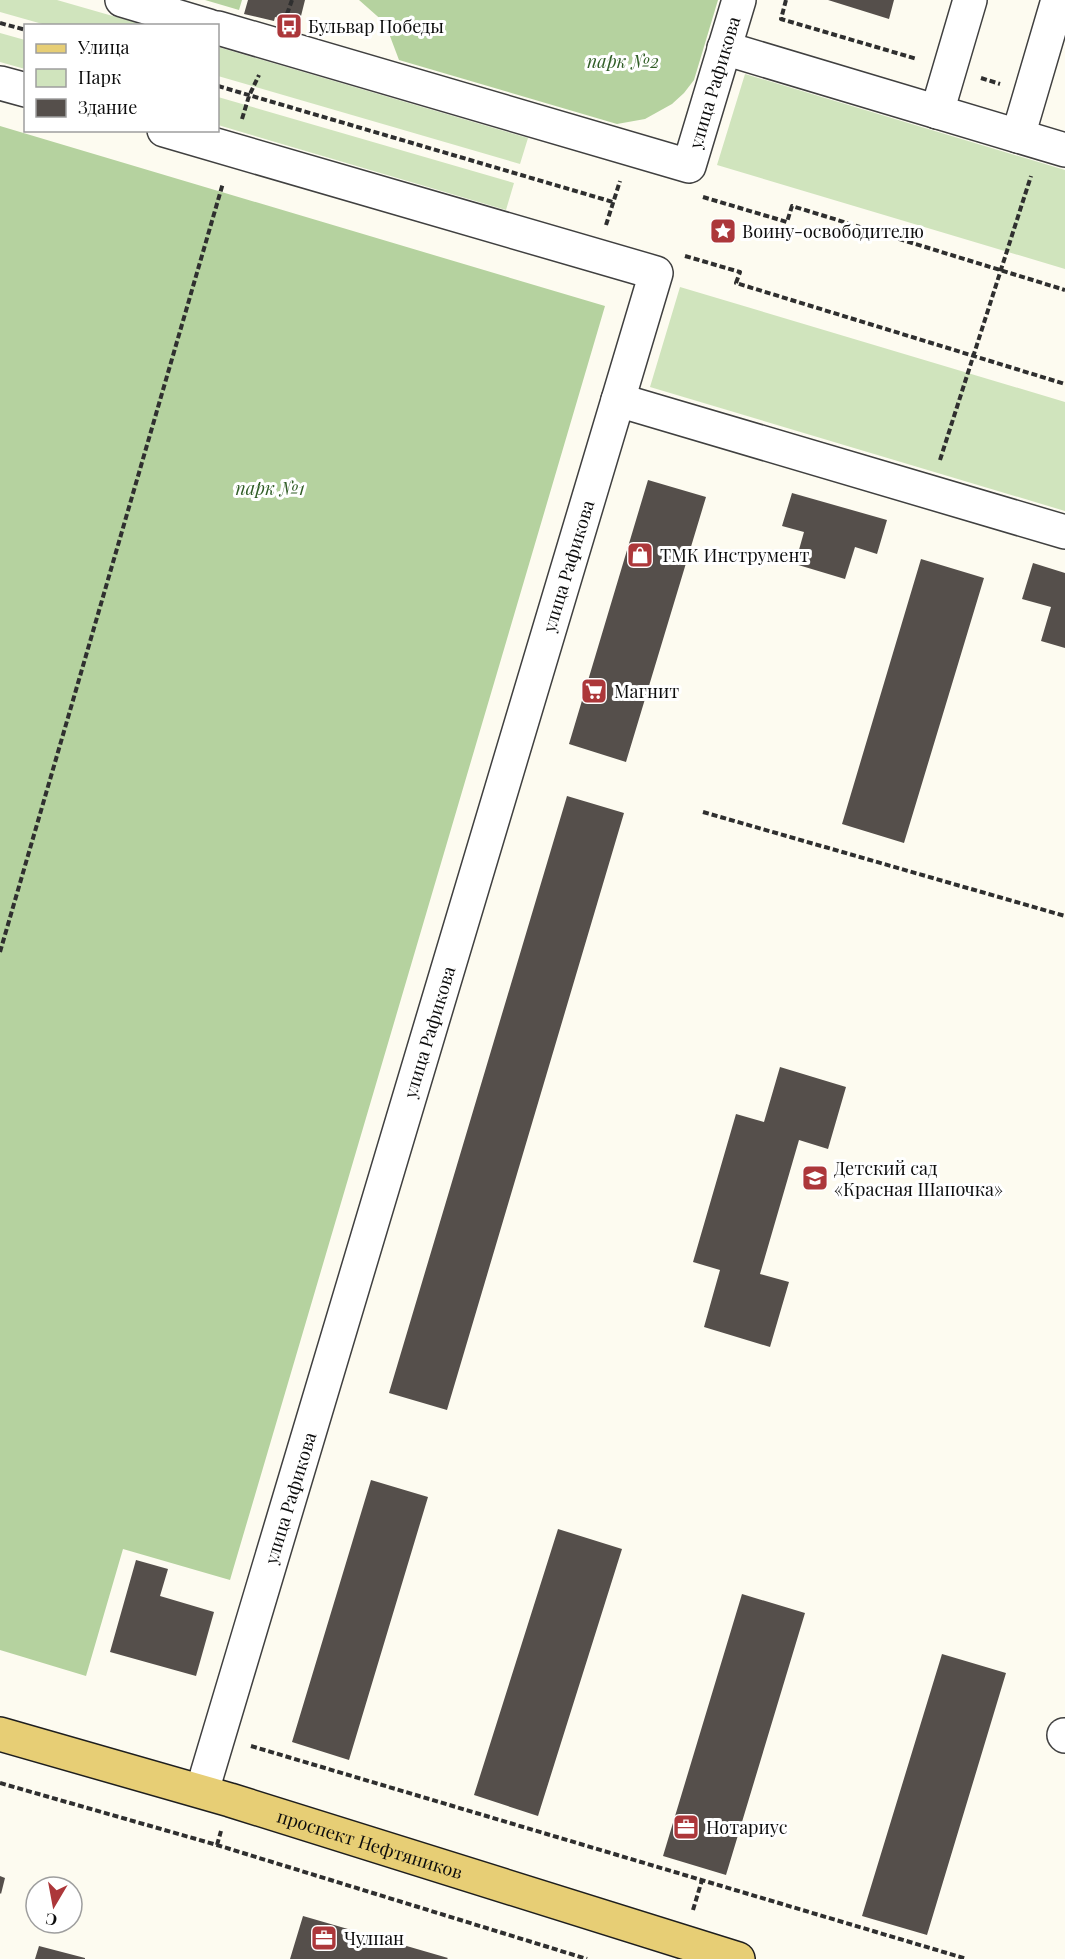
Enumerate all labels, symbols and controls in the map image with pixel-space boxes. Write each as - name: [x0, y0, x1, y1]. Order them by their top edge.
- bus stop icon: Бульвар Победы: [274, 11, 304, 41]
- street label: улица Рафикова: [683, 13, 745, 152]
- place label: Бульвар Победы: [308, 14, 444, 38]
- legend: [24, 24, 219, 132]
- text: Улица: [77, 35, 129, 59]
- park label: парк №2: [587, 49, 659, 73]
- text: Парк: [78, 65, 121, 89]
- text: Здание: [78, 95, 137, 119]
- place icon: Воину-освободителю: [708, 216, 738, 246]
- place label: Воину-освободителю: [742, 219, 924, 243]
- park label: парк №1: [235, 476, 305, 500]
- street label: улица Рафикова: [536, 497, 599, 636]
- shop icon: ТМК Инструмент: [625, 540, 655, 570]
- place label: ТМК Инструмент: [660, 543, 809, 567]
- supermarket icon: Магнит: [579, 676, 609, 706]
- place label: Магнит: [614, 679, 679, 703]
- street label: улица Рафикова: [397, 963, 460, 1102]
- place label: Детский сад «Красная Шапочка»: [834, 1156, 1003, 1201]
- school or university icon: Детский сад «Красная Шапочка»: [800, 1163, 830, 1193]
- street label: улица Рафикова: [258, 1429, 321, 1568]
- street label: проспект Нефтяников: [274, 1804, 466, 1884]
- office icon: Нотариус: [671, 1812, 701, 1842]
- place label: Нотариус: [706, 1815, 788, 1839]
- north arrow: [24, 1875, 84, 1935]
- text: С: [44, 1909, 59, 1932]
- office icon: Чулпан: [309, 1923, 339, 1953]
- place label: Чулпан: [344, 1926, 404, 1950]

